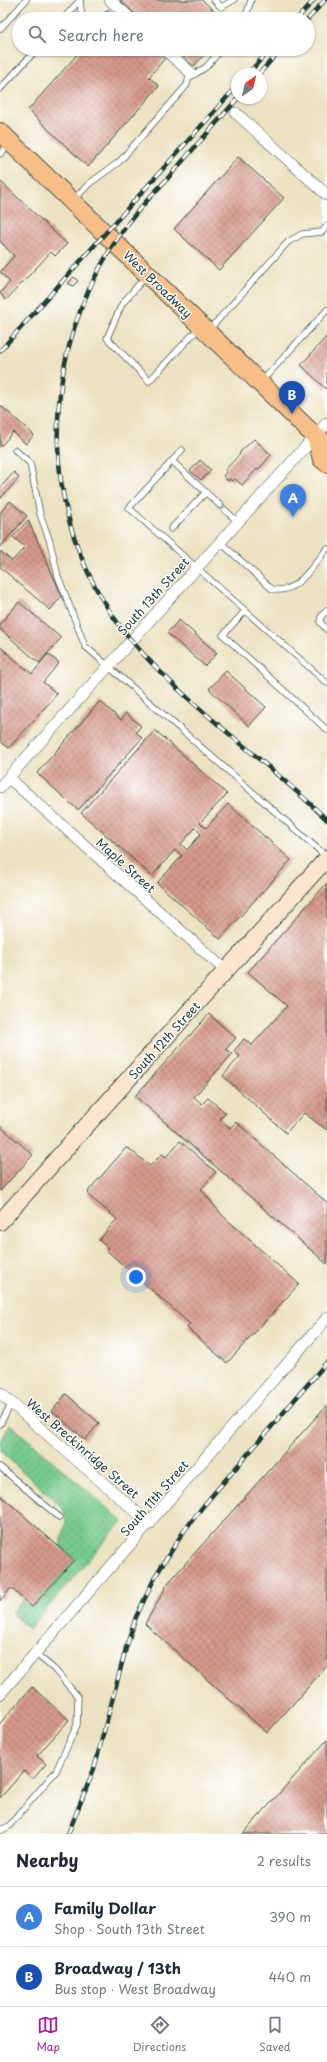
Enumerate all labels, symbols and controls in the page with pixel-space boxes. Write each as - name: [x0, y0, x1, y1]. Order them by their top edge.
- search box: [12, 12, 315, 56]
- icon: search: [26, 23, 48, 45]
- text: Search here: [58, 23, 144, 46]
- north arrow: [231, 68, 267, 104]
- street label: West Broadway: [119, 246, 197, 322]
- pin: B: [279, 381, 305, 414]
- pin: A: [280, 484, 306, 517]
- one-way arrow: [217, 502, 225, 509]
- street label: South 13th Street: [113, 553, 193, 639]
- street label: Maple Street: [92, 833, 160, 897]
- street label: South 12th Street: [124, 997, 204, 1083]
- your location: [126, 1267, 146, 1287]
- street label: West Breckinridge Street: [23, 1394, 144, 1502]
- street label: South 11th Street: [116, 1456, 192, 1540]
- text: Nearby: [16, 1847, 78, 1873]
- text: 2 results: [257, 1851, 311, 1870]
- text: Family Dollar: [54, 1896, 156, 1919]
- text: A: [24, 1907, 34, 1926]
- text: 390 m: [269, 1907, 311, 1926]
- text: Shop · South 13th Street: [54, 1919, 205, 1938]
- text: Broadway / 13th: [54, 1956, 181, 1979]
- text: B: [25, 1967, 33, 1986]
- text: 440 m: [268, 1967, 311, 1986]
- text: Bus stop · West Broadway: [54, 1979, 216, 1998]
- tab: Map: [36, 2014, 60, 2055]
- tab: Directions: [133, 2014, 186, 2055]
- tab: Saved: [259, 2014, 291, 2055]

